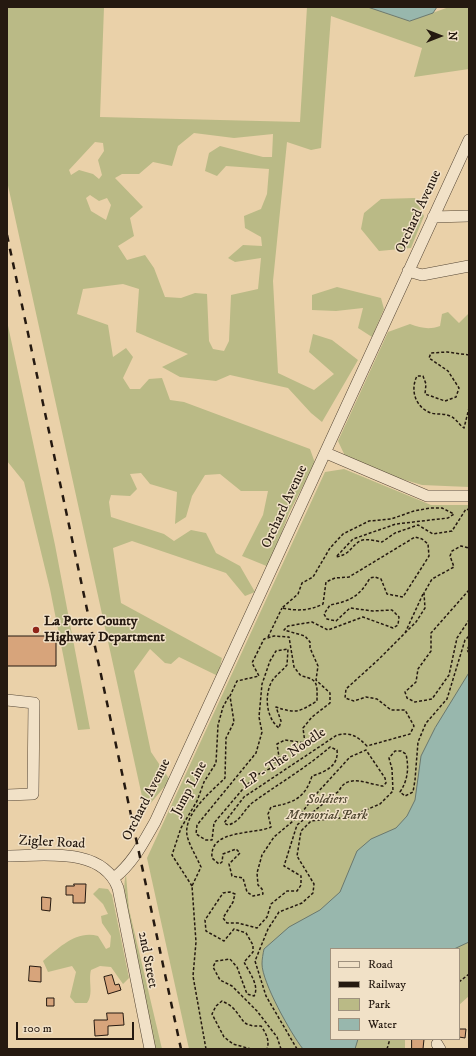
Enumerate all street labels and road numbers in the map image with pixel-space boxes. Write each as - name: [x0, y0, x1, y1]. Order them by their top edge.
- street label: Orchard Avenue: [392, 168, 446, 256]
- street label: Orchard Avenue: [258, 463, 312, 551]
- street label: LP - The Noodle: [239, 725, 329, 793]
- street label: Orchard Avenue: [119, 756, 175, 844]
- street label: Jump Line: [169, 759, 211, 819]
- street label: Zigler Road: [18, 833, 86, 853]
- street label: 2nd Street: [133, 930, 161, 990]

